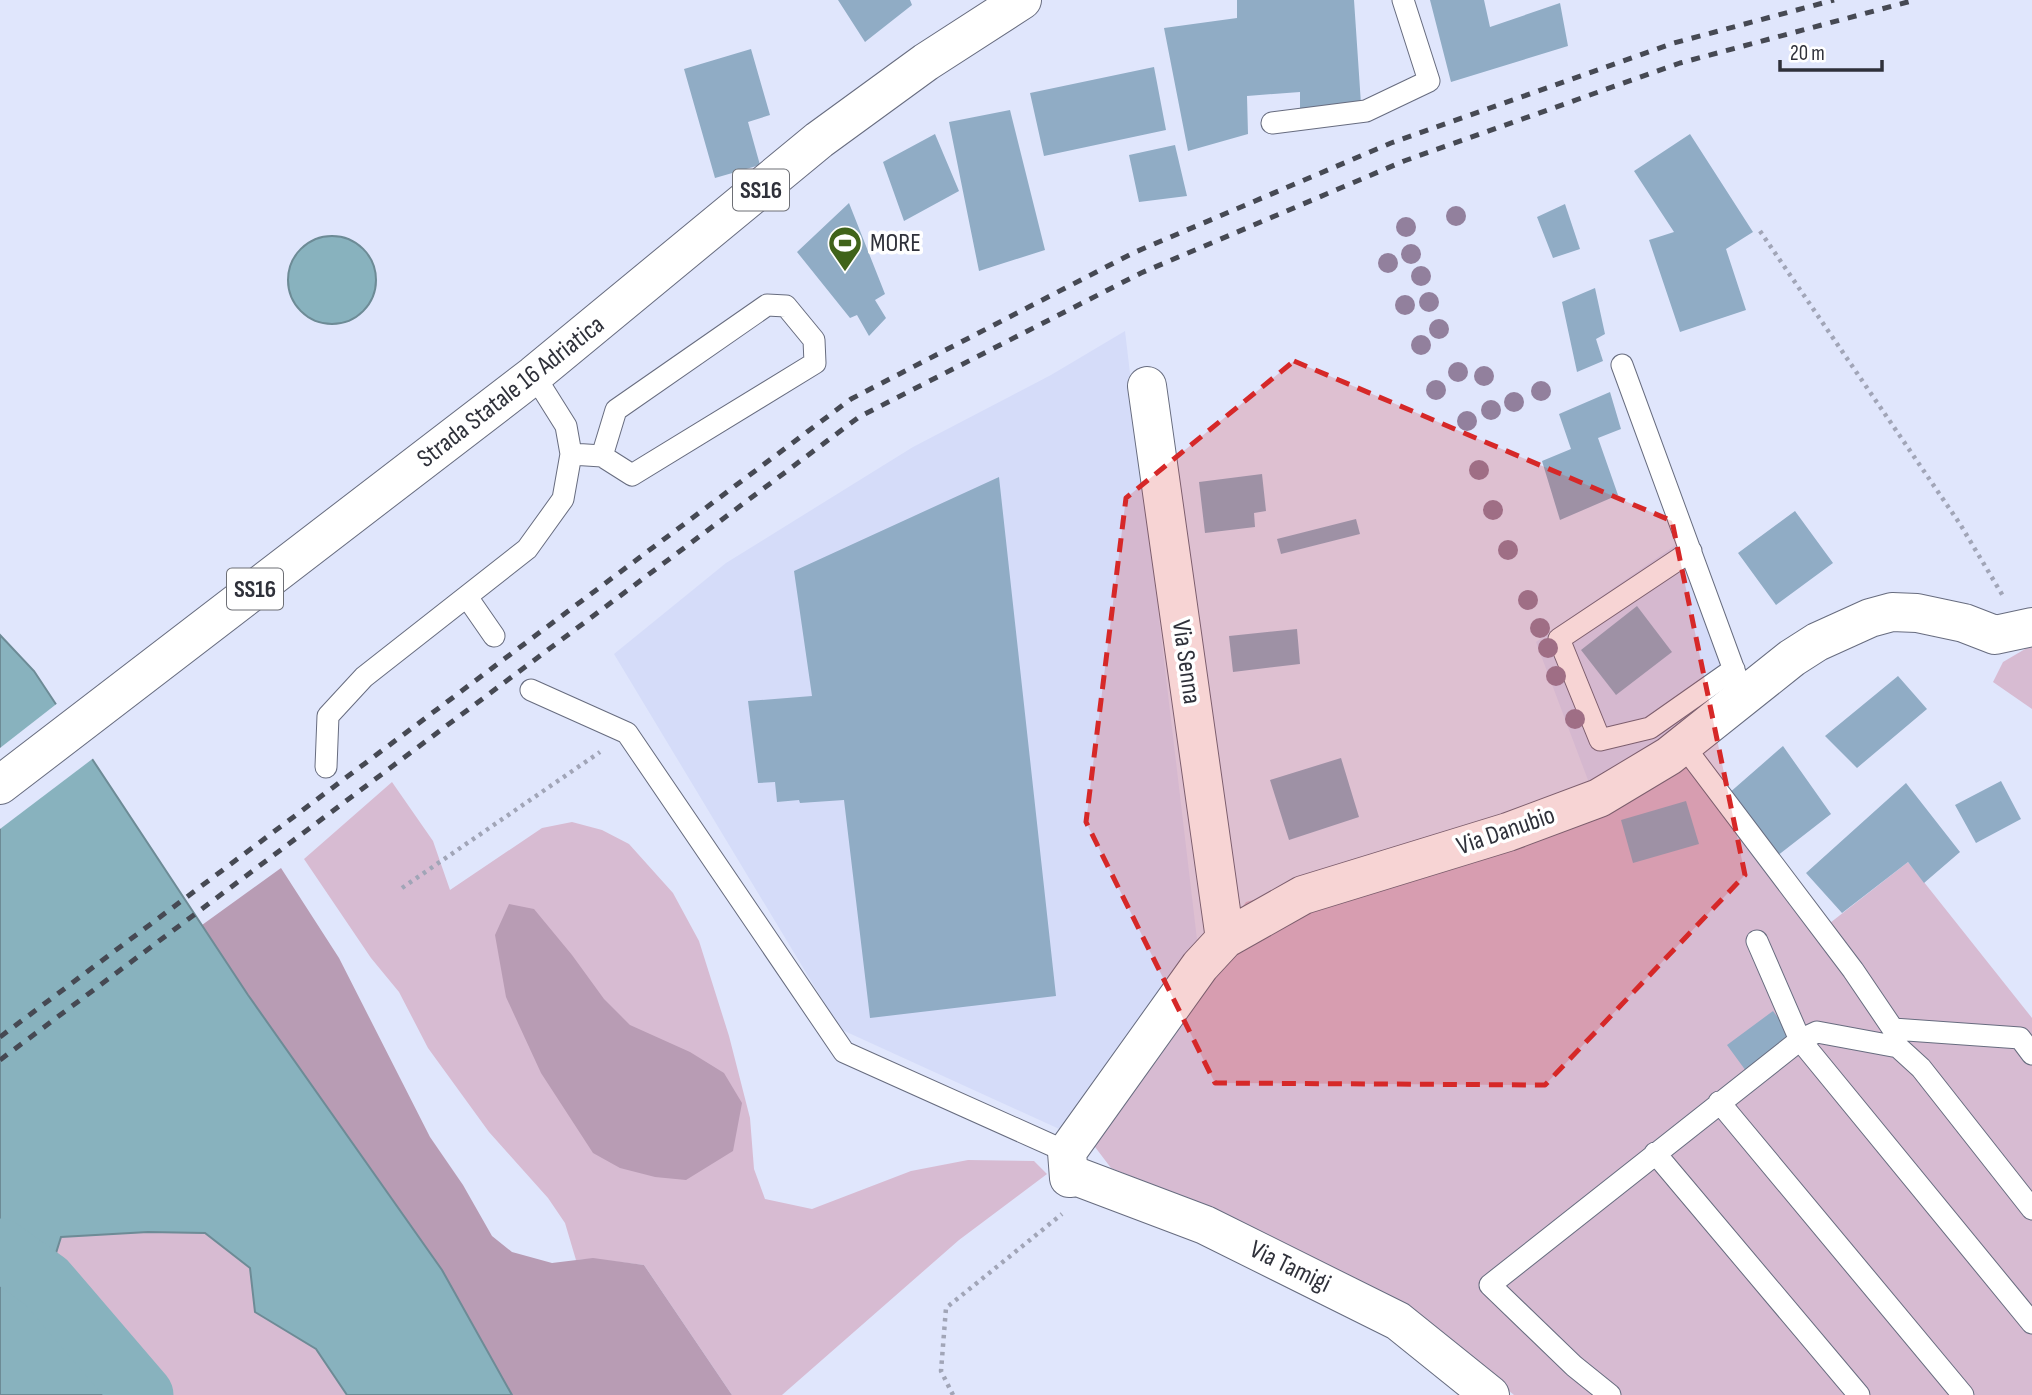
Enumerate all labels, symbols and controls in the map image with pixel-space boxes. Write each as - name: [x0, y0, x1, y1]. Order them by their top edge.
- scale bar: [1780, 28, 1882, 72]
- text: 20 m: [1790, 41, 1825, 66]
- road number: SS16: [733, 170, 789, 210]
- sports icon: MORE: [826, 224, 864, 273]
- place label: MORE: [870, 228, 921, 259]
- street label: Strada Statale 16 Adriatica: [411, 309, 611, 475]
- road number: SS16: [227, 568, 283, 610]
- street label: Via Senna: [1165, 618, 1207, 706]
- street label: Via Danubio: [1453, 800, 1559, 862]
- street label: Via Tamigi: [1244, 1234, 1336, 1300]

